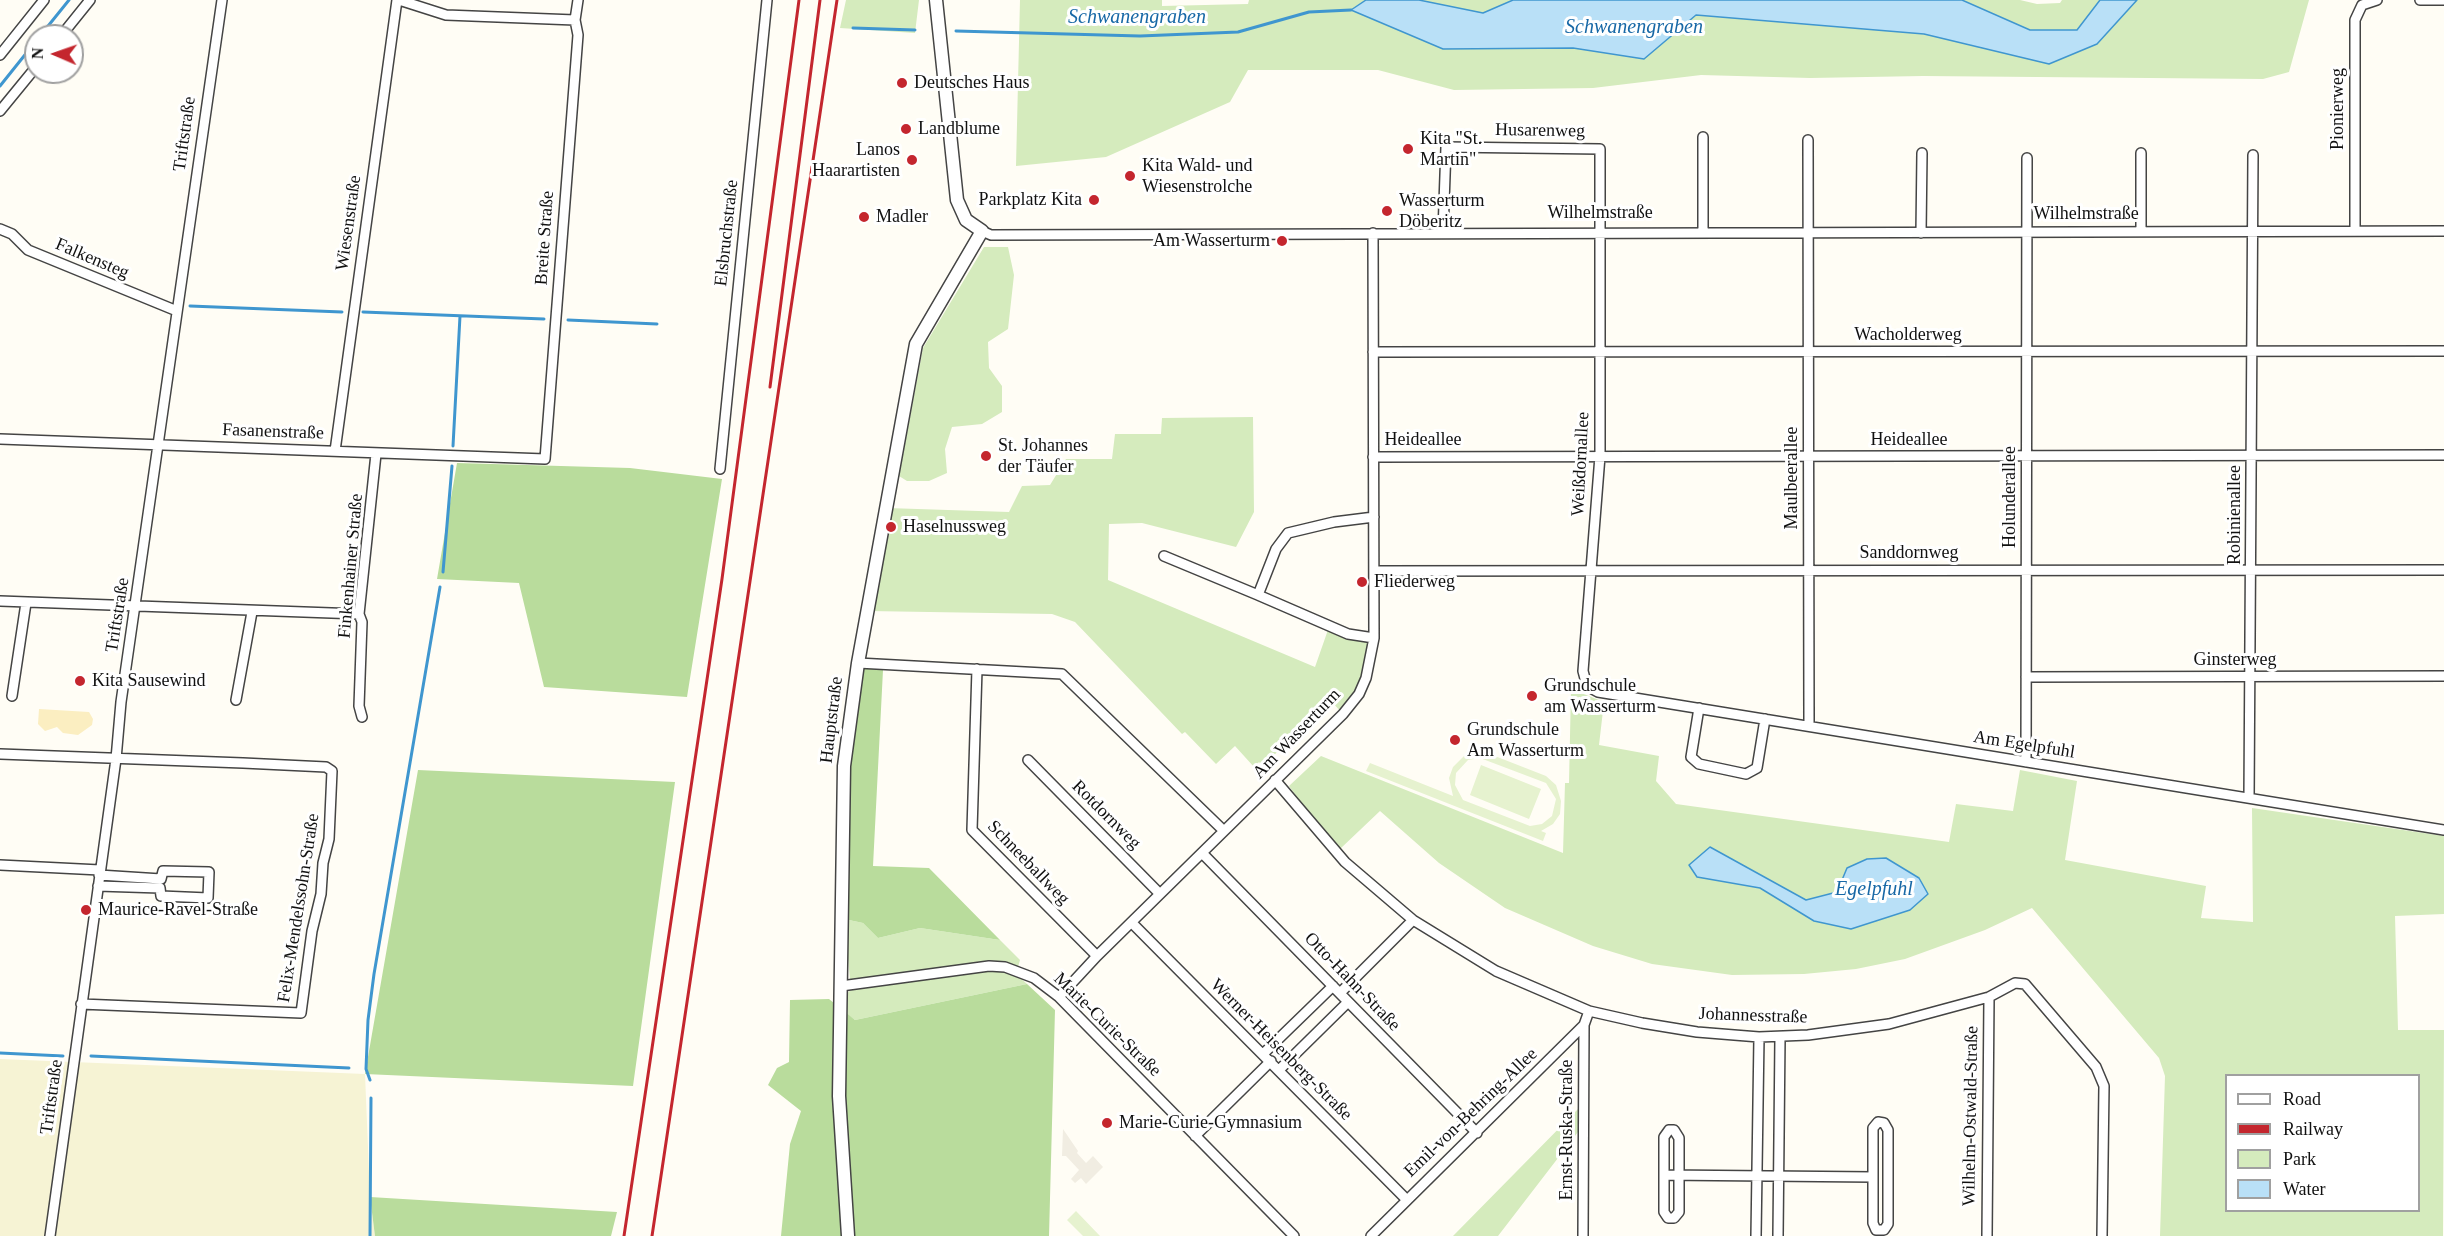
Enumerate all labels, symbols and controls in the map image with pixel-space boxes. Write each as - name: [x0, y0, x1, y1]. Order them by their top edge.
- water label: Schwanengraben: [1068, 6, 1206, 30]
- water label: Schwanengraben: [1565, 16, 1703, 40]
- north arrow: [24, 24, 84, 84]
- text: N: [29, 47, 46, 59]
- street label: Pionierweg: [2327, 68, 2349, 150]
- place label: Deutsches Haus: [914, 72, 1029, 94]
- marker: Deutsches Haus: [895, 76, 909, 90]
- street label: Triftstraße: [169, 95, 201, 173]
- place label: Landblume: [918, 118, 1000, 140]
- street label: Husarenweg: [1495, 119, 1585, 143]
- marker: Landblume: [899, 122, 913, 136]
- place label: Kita "St. Martin": [1420, 128, 1482, 170]
- place label: Lanos Haarartisten: [812, 139, 900, 182]
- marker: Kita "St. Martin": [1401, 142, 1415, 156]
- marker: Lanos Haarartisten: [905, 153, 919, 167]
- place label: Kita Wald- und Wiesenstrolche: [1142, 155, 1253, 198]
- marker: Kita Wald- und Wiesenstrolche: [1123, 169, 1137, 183]
- street label: Wiesenstraße: [332, 174, 366, 272]
- street label: Elsbruchstraße: [711, 179, 743, 287]
- place label: Parkplatz Kita: [979, 189, 1082, 211]
- street label: Breite Straße: [531, 190, 559, 286]
- place label: Wasserturm Döberitz: [1399, 190, 1485, 232]
- marker: Parkplatz Kita: [1087, 193, 1101, 207]
- street label: Wilhelmstraße: [1547, 202, 1653, 224]
- street label: Wilhelmstraße: [2033, 203, 2139, 225]
- marker: Wasserturm Döberitz: [1380, 204, 1394, 218]
- place label: Madler: [876, 206, 928, 228]
- marker: Madler: [857, 210, 871, 224]
- place label: Am Wasserturm: [1153, 230, 1270, 252]
- street label: Falkensteg: [52, 234, 132, 284]
- marker: Am Wasserturm: [1275, 234, 1289, 248]
- street label: Wacholderweg: [1854, 324, 1962, 346]
- street label: Weißdornallee: [1567, 411, 1595, 517]
- street label: Fasanenstraße: [222, 419, 324, 445]
- street label: Maulbeerallee: [1781, 427, 1803, 529]
- street label: Heideallee: [1385, 429, 1461, 451]
- street label: Heideallee: [1871, 429, 1947, 451]
- place label: St. Johannes der Täufer: [998, 435, 1088, 478]
- street label: Holunderallee: [1999, 446, 2021, 548]
- marker: St. Johannes der Täufer: [979, 449, 993, 463]
- street label: Robinienallee: [2224, 465, 2246, 565]
- street label: Finkenhainer Straße: [334, 493, 368, 639]
- place label: Haselnussweg: [903, 516, 1006, 538]
- marker: Haselnussweg: [884, 520, 898, 534]
- street label: Sanddornweg: [1860, 542, 1958, 564]
- place label: Fliederweg: [1374, 571, 1455, 593]
- marker: Fliederweg: [1355, 575, 1369, 589]
- street label: Triftstraße: [101, 576, 135, 654]
- street label: Ginsterweg: [2194, 649, 2276, 671]
- place label: Kita Sausewind: [92, 670, 205, 692]
- marker: Kita Sausewind: [73, 674, 87, 688]
- place label: Grundschule am Wasserturm: [1544, 675, 1656, 718]
- street label: Hauptstraße: [816, 676, 848, 764]
- street label: Am Wasserturm: [1249, 684, 1345, 784]
- marker: Grundschule am Wasserturm: [1525, 689, 1539, 703]
- place label: Grundschule Am Wasserturm: [1467, 719, 1584, 762]
- street label: Am Egelpfuhl: [1972, 726, 2076, 764]
- marker: Grundschule Am Wasserturm: [1448, 733, 1462, 747]
- street label: Rotdornweg: [1067, 776, 1145, 854]
- street label: Felix-Mendelssohn-Straße: [273, 812, 325, 1004]
- street label: Schneeballweg: [982, 816, 1074, 910]
- water label: Egelpfuhl: [1835, 878, 1913, 902]
- place label: Maurice-Ravel-Straße: [98, 899, 258, 921]
- marker: Maurice-Ravel-Straße: [79, 903, 93, 917]
- street label: Otto-Hahn-Straße: [1299, 928, 1405, 1036]
- street label: Marie-Curie-Straße: [1049, 968, 1165, 1082]
- street label: Werner-Heisenberg-Straße: [1206, 975, 1356, 1125]
- street label: Johannesstraße: [1698, 1003, 1808, 1029]
- street label: Wilhelm-Ostwald-Straße: [1959, 1026, 1983, 1206]
- street label: Emil-von-Behring-Allee: [1400, 1044, 1542, 1182]
- street label: Triftstraße: [36, 1058, 68, 1136]
- street label: Ernst-Ruska-Straße: [1556, 1060, 1578, 1200]
- legend: [2225, 1074, 2420, 1212]
- text: Road: [2283, 1089, 2321, 1109]
- place label: Marie-Curie-Gymnasium: [1119, 1112, 1302, 1134]
- marker: Marie-Curie-Gymnasium: [1100, 1116, 1114, 1130]
- text: Railway: [2283, 1119, 2343, 1139]
- text: Park: [2283, 1149, 2316, 1169]
- text: Water: [2283, 1179, 2326, 1199]

